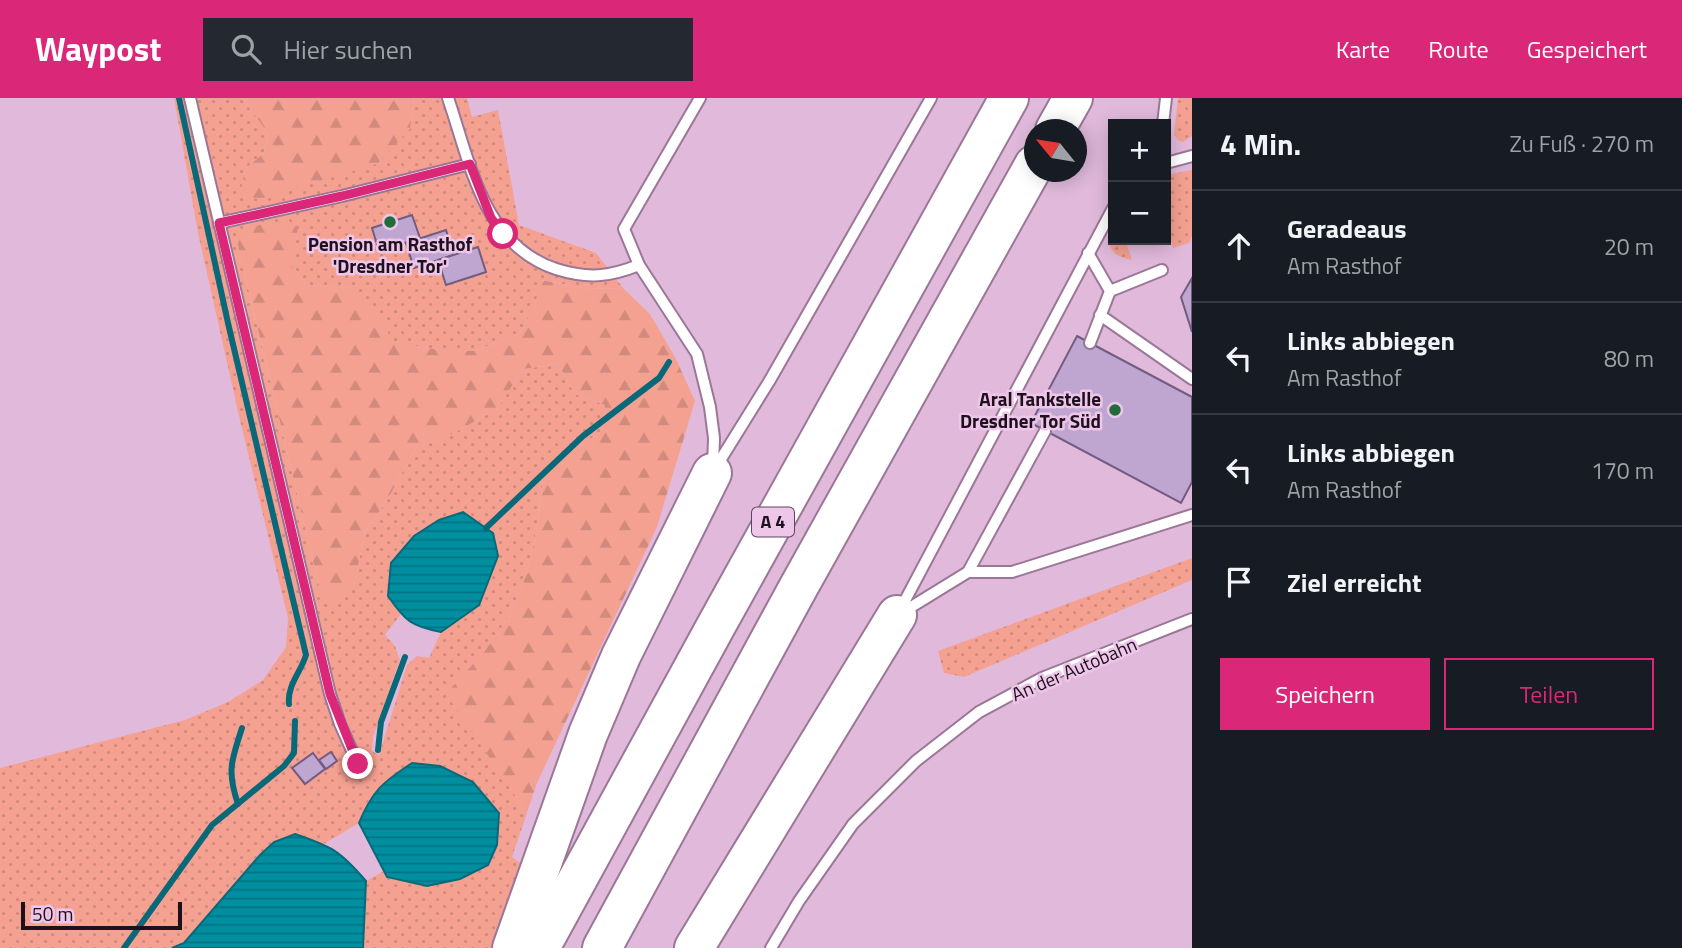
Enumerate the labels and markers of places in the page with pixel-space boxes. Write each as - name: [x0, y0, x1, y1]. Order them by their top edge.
- marker: Pension am Rasthof 'Dresdner Tor': [382, 214, 398, 230]
- place label: Pension am Rasthof 'Dresdner Tor': [308, 229, 472, 280]
- place label: Aral Tankstelle Dresdner Tor Süd: [960, 384, 1101, 435]
- marker: Aral Tankstelle Dresdner Tor Süd: [1107, 402, 1123, 418]

